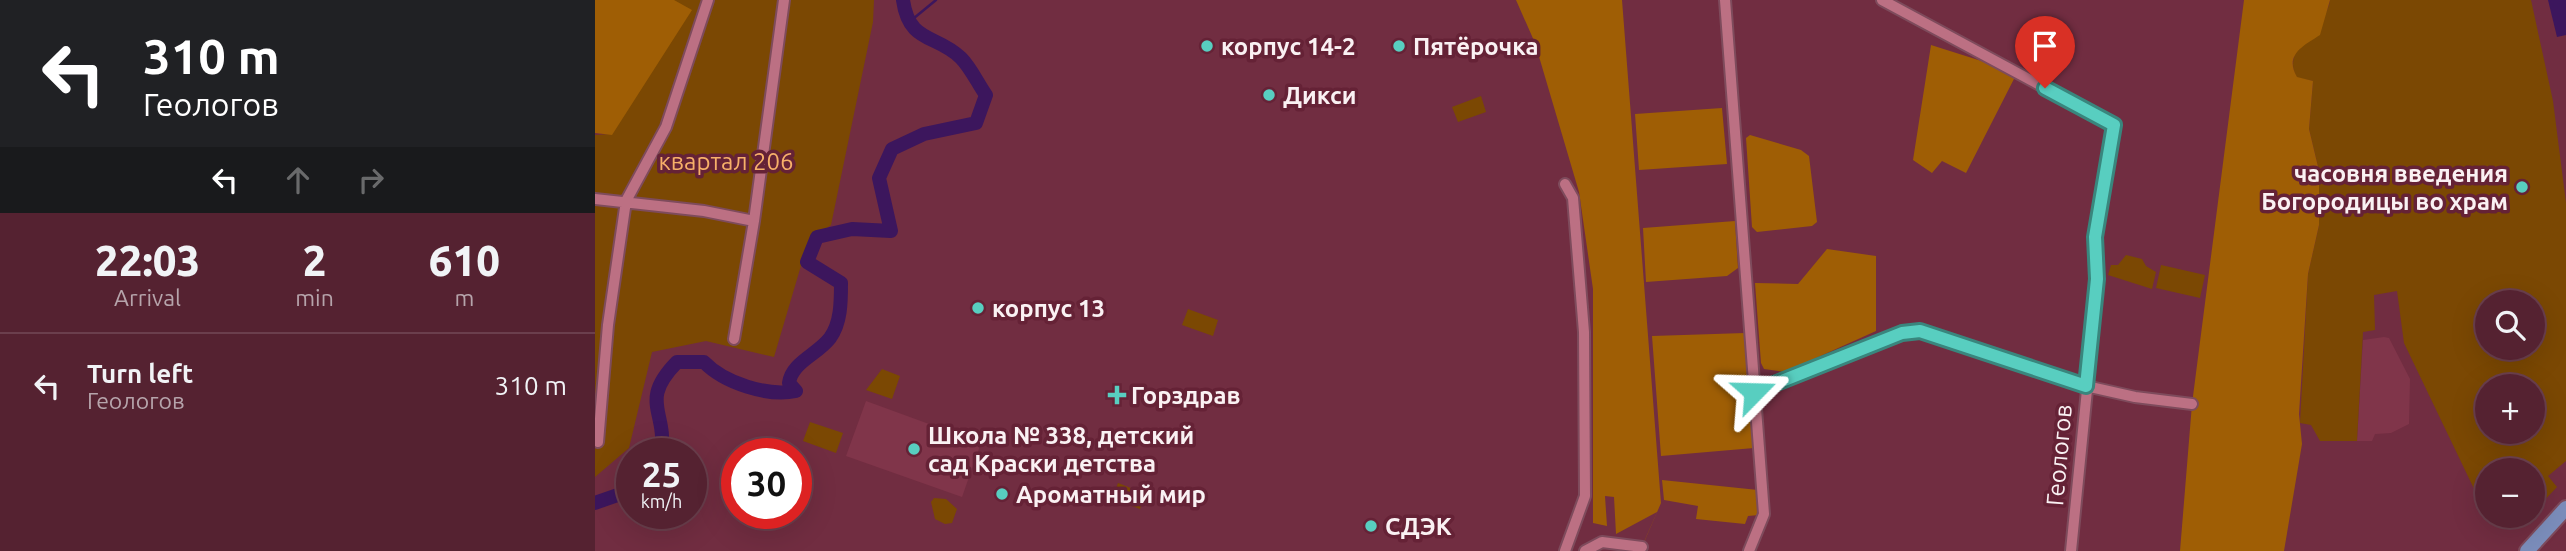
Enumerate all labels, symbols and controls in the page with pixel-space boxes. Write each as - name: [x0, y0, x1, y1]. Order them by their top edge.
- pin: [2015, 16, 2075, 88]
- icon: arrive: [2026, 27, 2064, 65]
- icon: left: [28, 28, 119, 119]
- text: 310 m: [143, 28, 280, 83]
- place label: корпус 14-2: [1221, 33, 1355, 60]
- place label: Пятёрочка: [1413, 33, 1539, 60]
- marker: корпус 14-2: [1199, 38, 1215, 54]
- marker: Пятёрочка: [1391, 38, 1407, 54]
- place label: Дикси: [1283, 82, 1356, 109]
- text: Геологов: [143, 86, 279, 122]
- marker: Дикси: [1261, 87, 1277, 103]
- park label: квартал 206: [658, 148, 794, 175]
- place label: часовня введения Богородицы во храм: [2261, 160, 2508, 215]
- icon: left: [206, 161, 244, 199]
- icon: ahead: [279, 161, 317, 199]
- icon: right: [352, 161, 390, 199]
- marker: часовня введения Богородицы во храм: [2514, 179, 2530, 195]
- text: 22:03: [95, 237, 200, 284]
- text: 2: [303, 237, 326, 284]
- text: 610: [429, 237, 500, 284]
- text: Arrival: [114, 285, 181, 310]
- text: min: [295, 285, 334, 310]
- text: m: [454, 285, 474, 310]
- map controls: [2475, 290, 2545, 528]
- button: search: [2475, 290, 2545, 360]
- place label: корпус 13: [992, 295, 1105, 322]
- marker: корпус 13: [970, 300, 986, 316]
- position arrow: [1717, 355, 1791, 429]
- text: Turn left: [87, 359, 193, 388]
- icon: left: [28, 367, 66, 405]
- text: 310 m: [495, 371, 567, 400]
- button: +: [2475, 374, 2545, 444]
- place label: Горздрав: [1131, 382, 1241, 409]
- marker: Горздрав: [1109, 387, 1125, 403]
- text: Геологов: [87, 388, 185, 413]
- street label: Геологов: [2041, 403, 2077, 507]
- place label: Школа № 338, детский сад Краски детства: [928, 422, 1194, 477]
- speed limit sign: 30: [721, 438, 812, 529]
- marker: Школа № 338, детский сад Краски детства: [906, 441, 922, 457]
- text: 25: [642, 454, 681, 494]
- button: −: [2475, 458, 2545, 528]
- place label: Ароматный мир: [1016, 481, 1206, 508]
- marker: Ароматный мир: [994, 486, 1010, 502]
- text: km/h: [641, 491, 682, 511]
- place label: СДЭК: [1385, 513, 1452, 540]
- marker: СДЭК: [1363, 518, 1379, 534]

